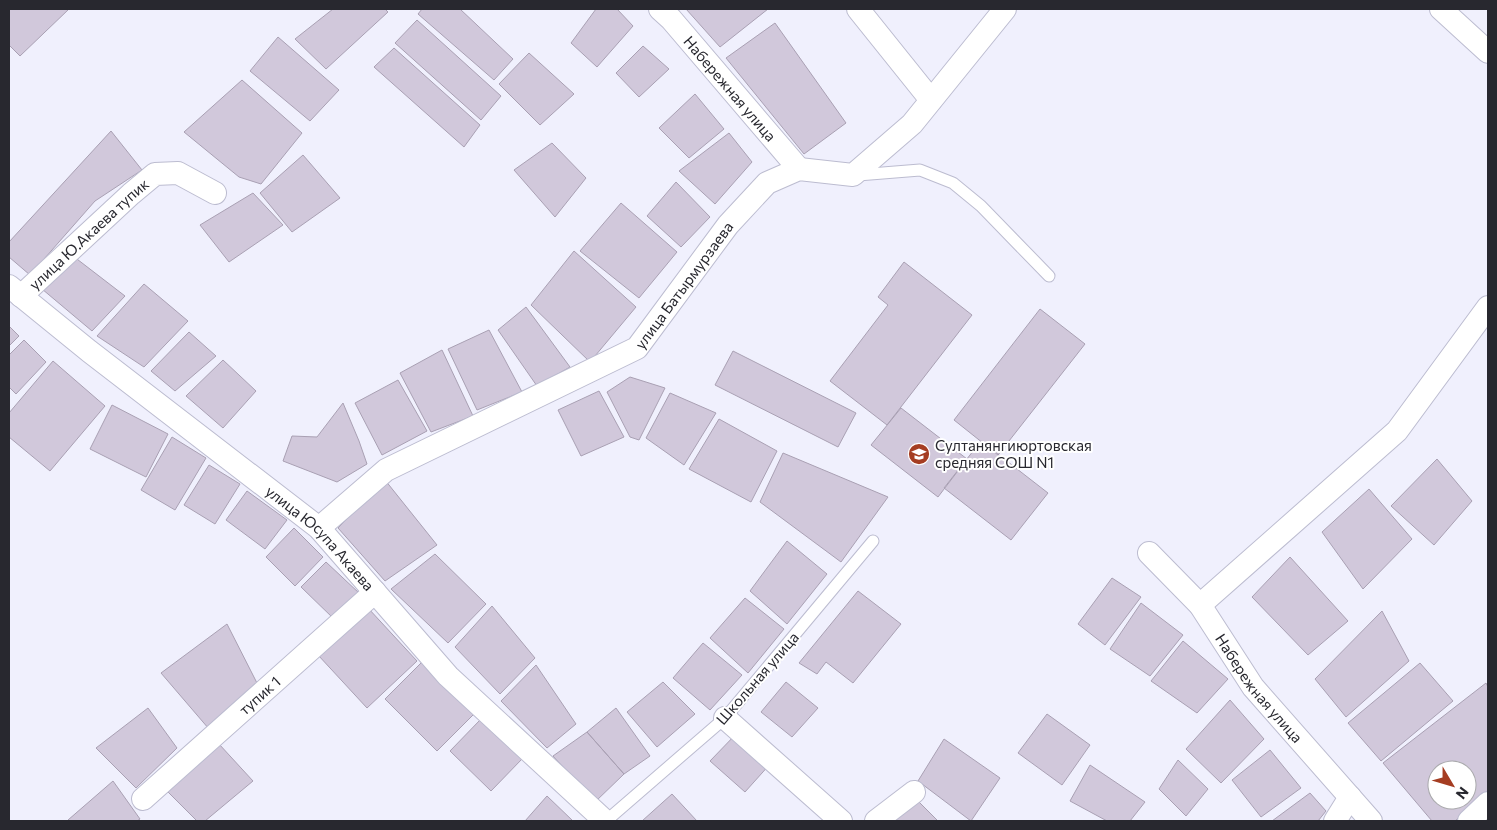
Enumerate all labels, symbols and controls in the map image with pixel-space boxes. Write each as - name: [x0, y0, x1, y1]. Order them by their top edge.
- street label: Набережная улица: [680, 32, 780, 145]
- street label: улица Ю.Акаева тупик: [25, 174, 152, 293]
- street label: улица Батырмурзаева: [631, 218, 737, 352]
- place label: Султанянгиюртовская средняя СОШ N1: [935, 436, 1092, 471]
- school or university icon: Султанянгиюртовская средняя СОШ N1: [907, 442, 931, 466]
- street label: улица Юсупа Акаева: [262, 482, 378, 594]
- street label: Школьная улица: [712, 628, 802, 728]
- street label: Набережная улица: [1212, 630, 1307, 746]
- street label: тупик 1: [235, 672, 284, 718]
- north arrow: [1427, 760, 1477, 810]
- text: N: [1453, 784, 1473, 803]

